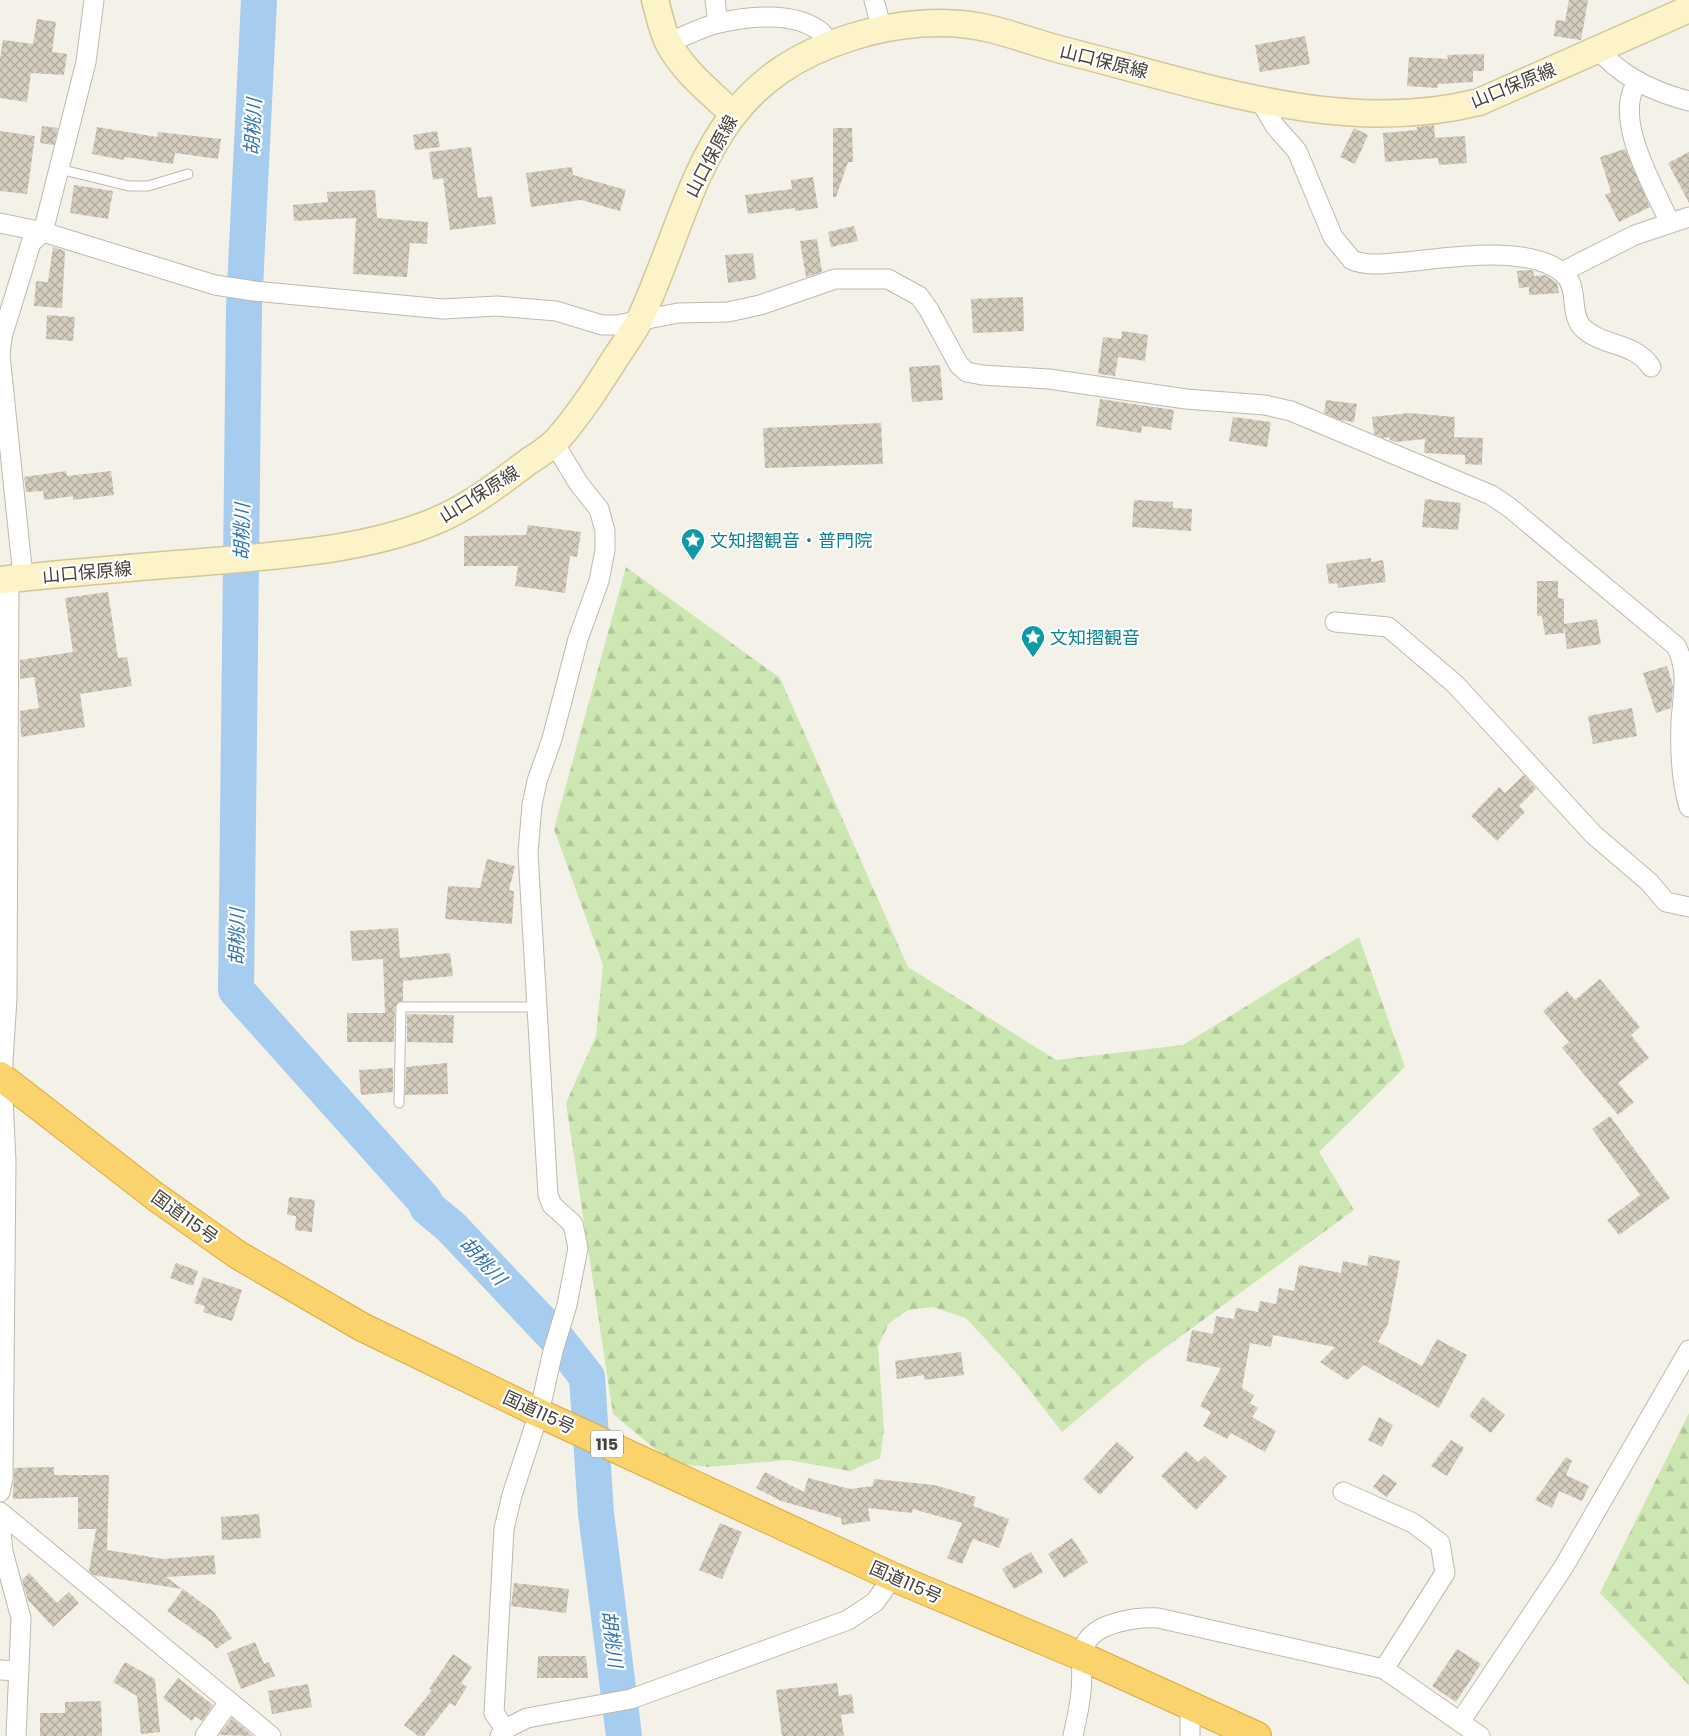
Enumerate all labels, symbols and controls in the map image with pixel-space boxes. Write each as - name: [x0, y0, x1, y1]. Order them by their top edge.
- street label: 山口保原線: [1057, 38, 1151, 84]
- street label: 山口保原線: [1467, 57, 1559, 113]
- water label: 胡桃川: [238, 96, 268, 156]
- street label: 山口保原線: [679, 110, 743, 202]
- street label: 山口保原線: [434, 460, 524, 528]
- water label: 胡桃川: [228, 501, 256, 561]
- place icon: 文知摺観音・普門院: [680, 527, 706, 561]
- place label: 文知摺観音・普門院: [710, 528, 872, 553]
- street label: 山口保原線: [41, 556, 133, 588]
- place icon: 文知摺観音: [1020, 624, 1046, 658]
- place label: 文知摺観音: [1050, 625, 1140, 650]
- water label: 胡桃川: [223, 906, 251, 966]
- street label: 国道115号: [147, 1184, 223, 1250]
- water label: 胡桃川: [454, 1231, 514, 1293]
- street label: 国道115号: [499, 1384, 579, 1440]
- road number: 115: [591, 1430, 623, 1458]
- street label: 国道115号: [866, 1555, 946, 1609]
- water label: 胡桃川: [595, 1609, 629, 1671]

